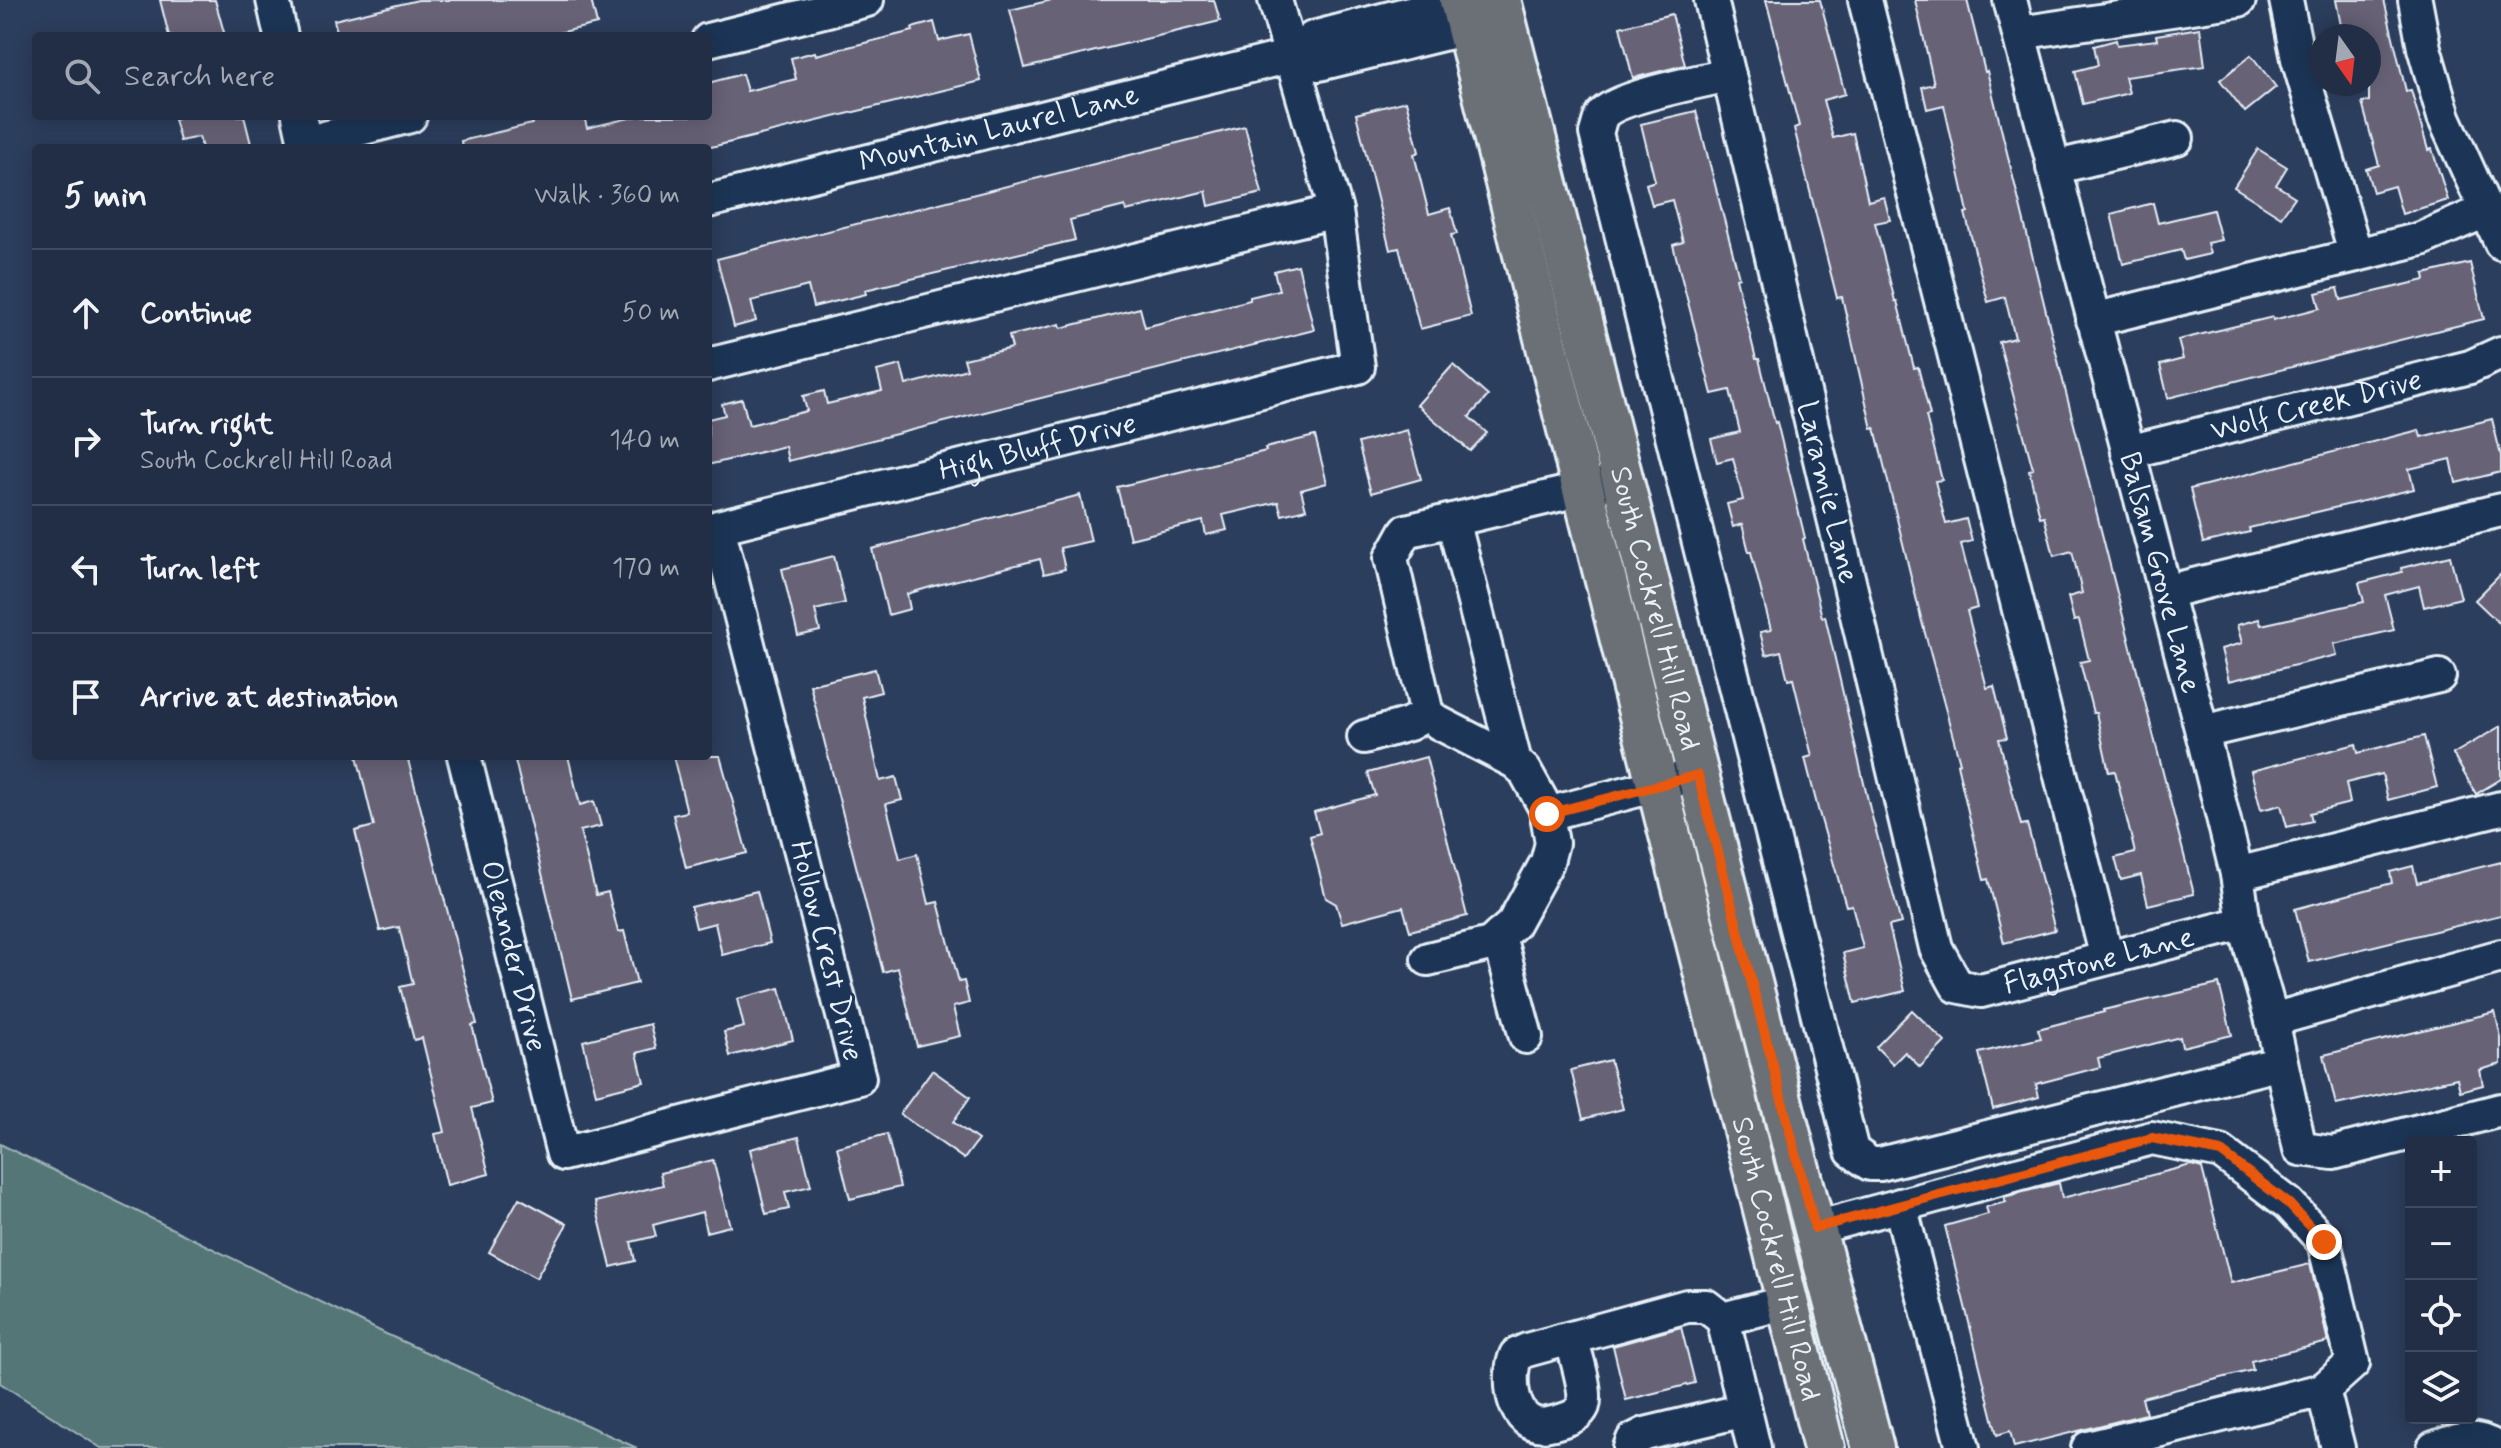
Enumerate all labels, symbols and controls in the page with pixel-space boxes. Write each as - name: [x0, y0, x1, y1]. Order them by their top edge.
- north arrow: [2309, 24, 2381, 96]
- search box: [32, 32, 712, 120]
- icon: search: [60, 54, 104, 98]
- text: Search here: [124, 57, 275, 96]
- street label: Mountain Laurel Lane: [855, 75, 1143, 182]
- text: 5 min: [64, 174, 147, 219]
- text: Walk · 360 m: [534, 179, 680, 213]
- icon: ahead: [64, 291, 108, 335]
- text: Continue: [140, 294, 252, 333]
- text: 50 m: [622, 296, 680, 330]
- street label: Wolf Creek Drive: [2207, 360, 2426, 450]
- street label: Laramie Lane: [1787, 397, 1868, 588]
- street label: High Bluff Drive: [935, 404, 1141, 491]
- text: Turn right: [140, 405, 273, 444]
- icon: right: [64, 419, 108, 463]
- text: 140 m: [609, 424, 680, 458]
- text: South Cockrell Hill Road: [140, 444, 393, 478]
- street label: Balsam Grove Lane: [2110, 448, 2211, 698]
- street label: South Cockrell Hill Road: [1600, 462, 1710, 755]
- icon: left: [64, 547, 108, 591]
- text: Turn left: [140, 550, 260, 589]
- text: 170 m: [612, 552, 680, 586]
- icon: arrive: [64, 675, 108, 719]
- text: Arrive at destination: [140, 678, 398, 717]
- route start: [1529, 796, 1565, 832]
- street label: Hollow Crest Drive: [780, 837, 872, 1065]
- street label: Oleander Drive: [471, 856, 556, 1056]
- street label: Flagstone Lane: [1999, 917, 2198, 1004]
- street label: South Cockrell Hill Road: [1722, 1113, 1831, 1405]
- map controls: [2405, 1136, 2477, 1424]
- button: +: [2405, 1136, 2477, 1208]
- button: −: [2405, 1208, 2477, 1280]
- route end: [2306, 1224, 2342, 1260]
- button: locate: [2405, 1280, 2477, 1352]
- button: layers: [2405, 1352, 2477, 1424]

